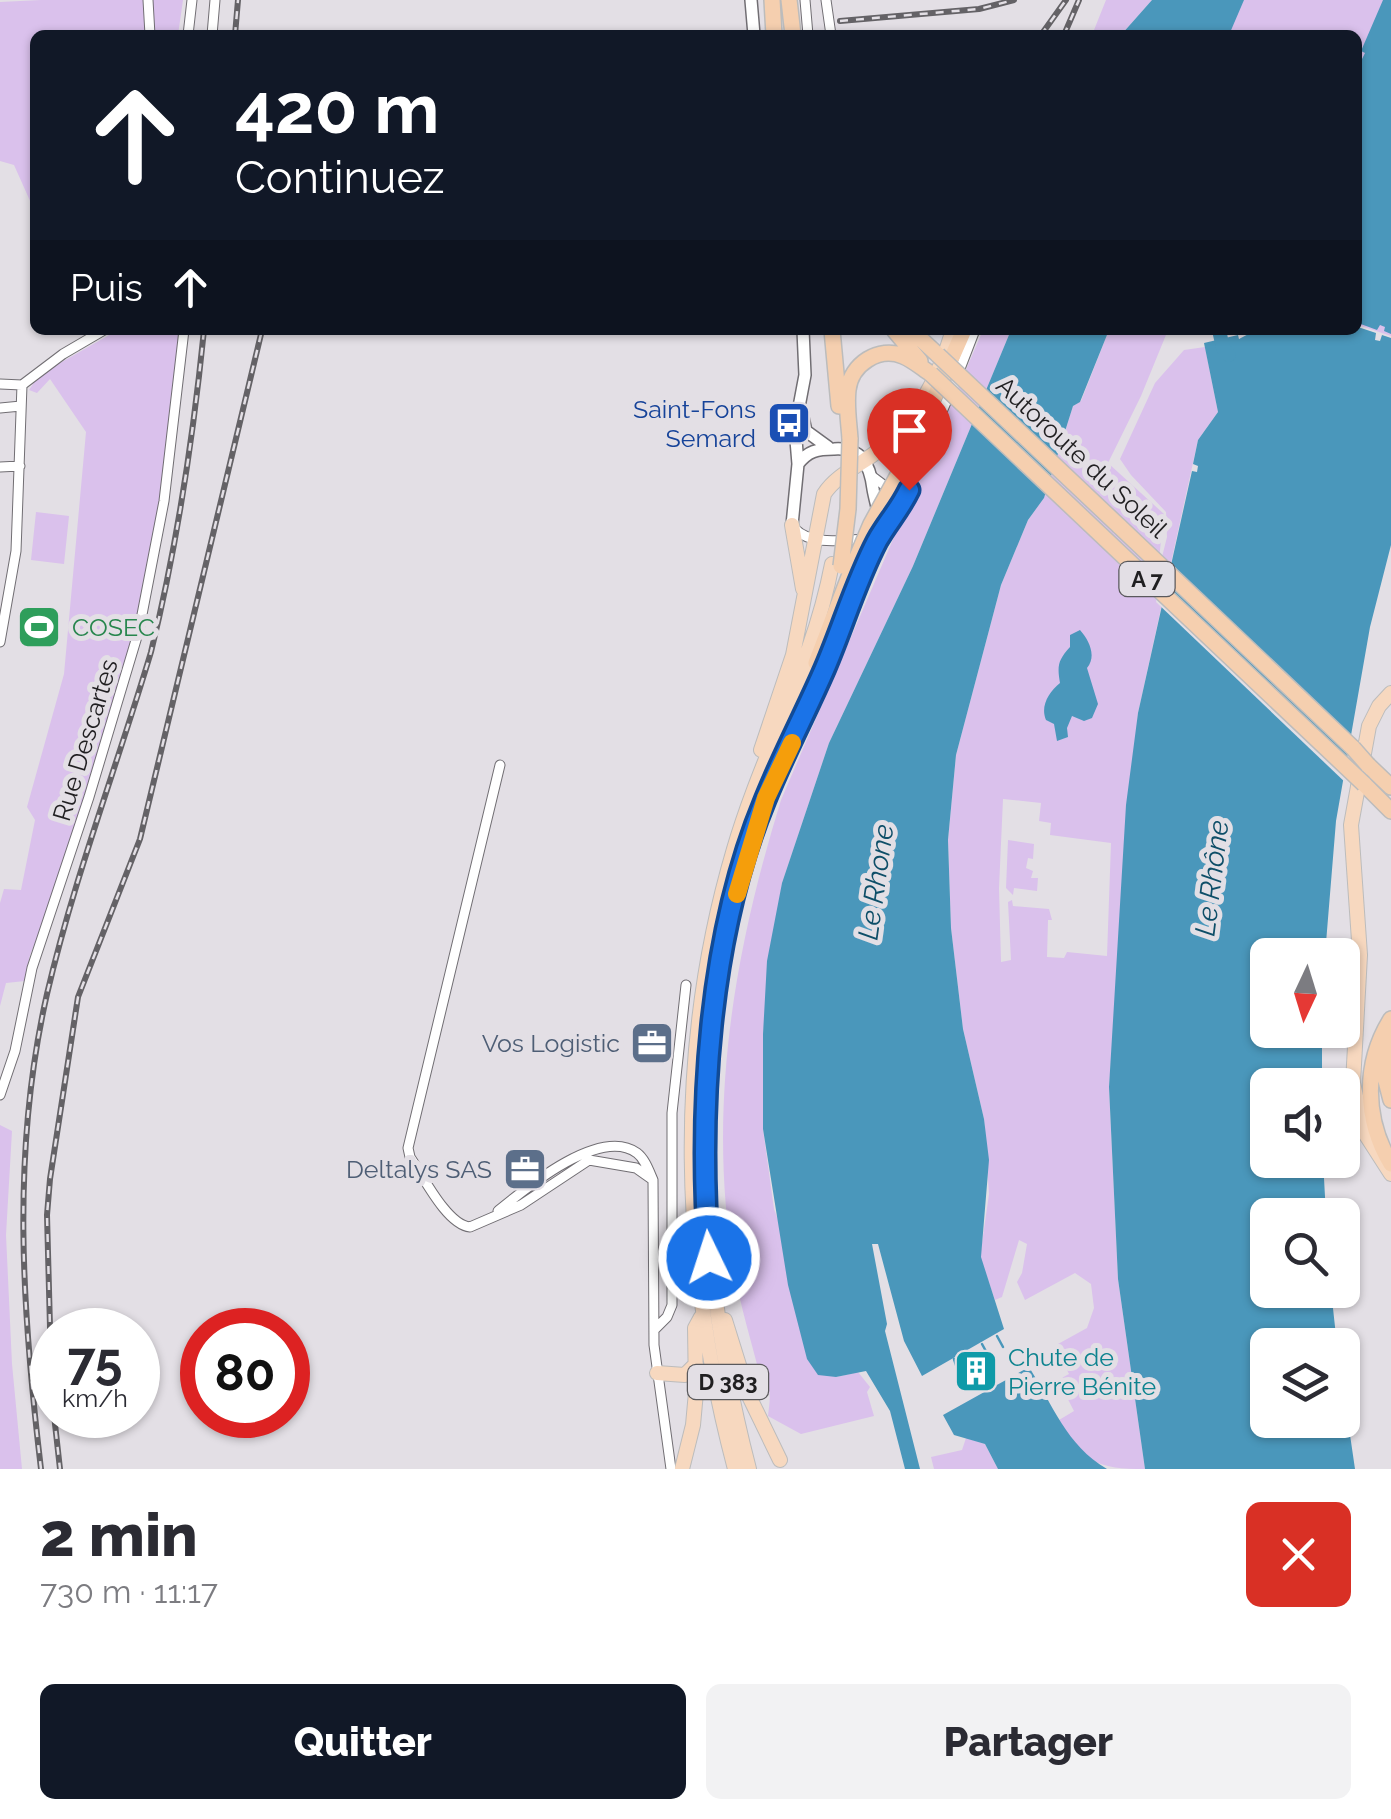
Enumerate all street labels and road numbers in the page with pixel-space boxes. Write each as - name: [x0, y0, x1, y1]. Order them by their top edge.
- street label: Autoroute du Soleil: [990, 370, 1174, 544]
- road number: A 7: [1120, 562, 1174, 596]
- street label: Rue Descartes: [46, 655, 124, 825]
- road number: D 383: [688, 1365, 768, 1399]

